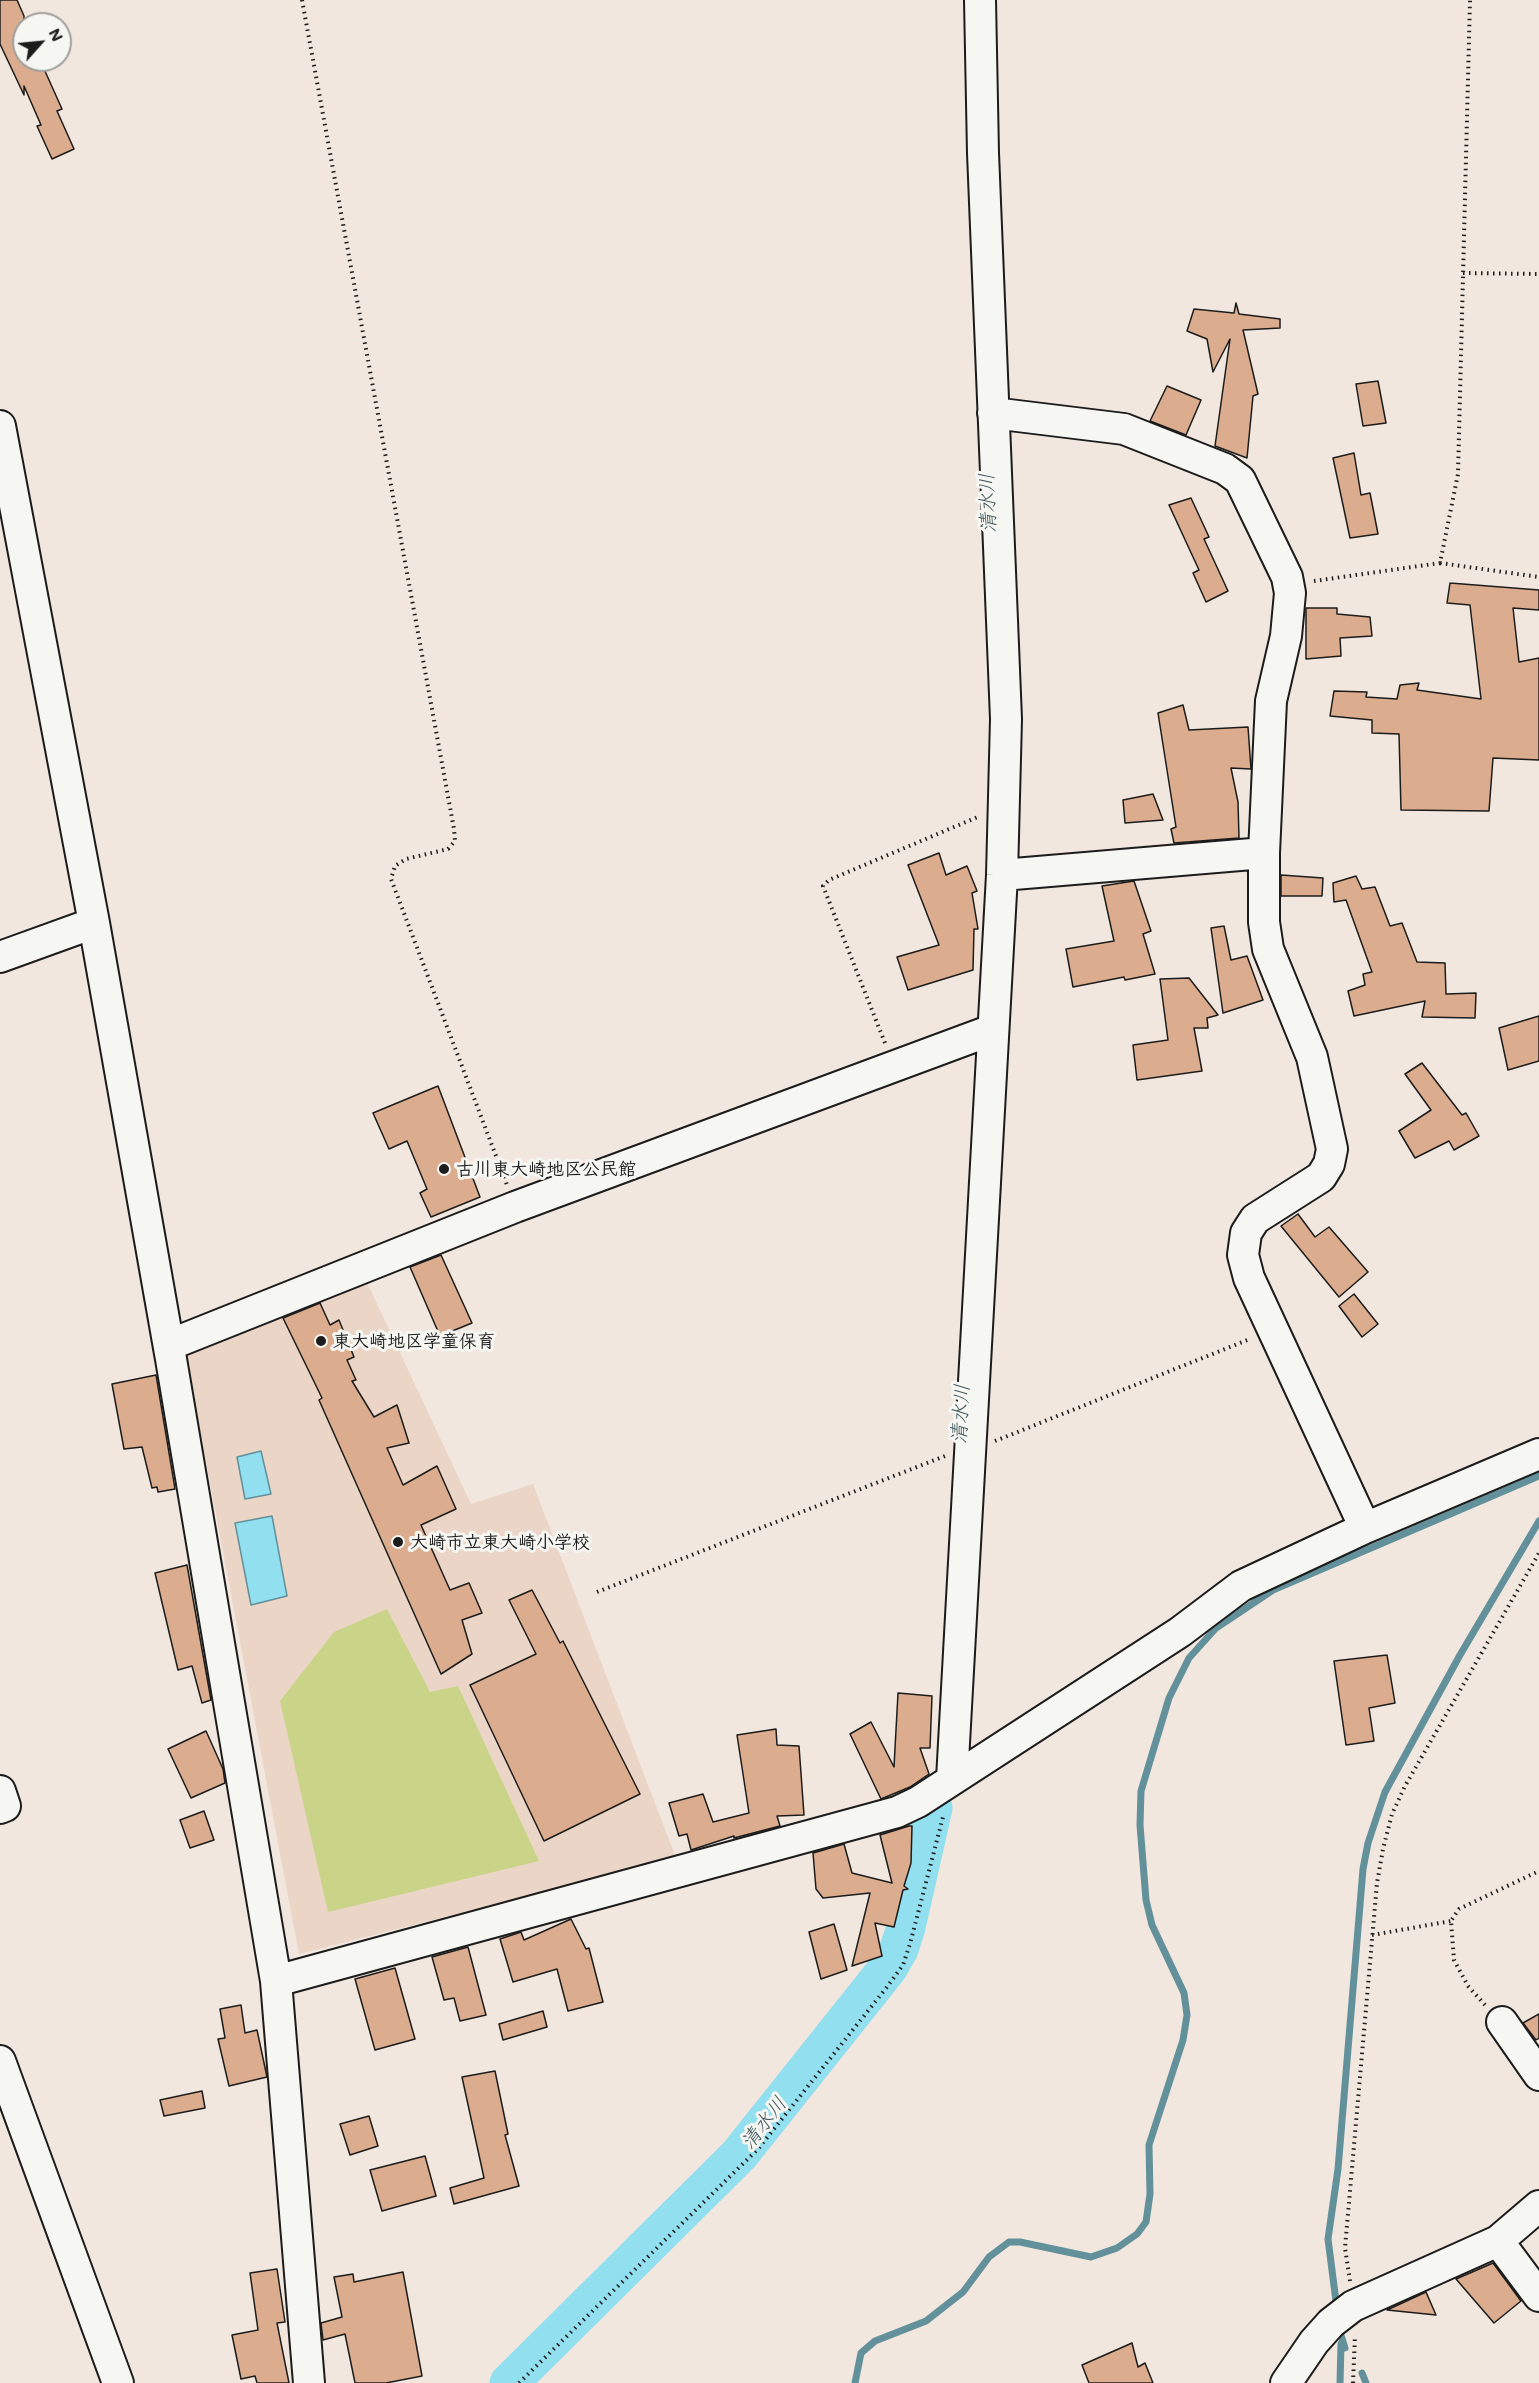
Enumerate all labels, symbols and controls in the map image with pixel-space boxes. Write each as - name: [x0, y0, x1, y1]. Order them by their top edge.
- north arrow: [12, 12, 72, 72]
- text: N: [45, 24, 69, 45]
- water label: 清水川: [975, 473, 1001, 533]
- place label: 古川東大崎地区公民館: [456, 1158, 636, 1180]
- marker: 古川東大崎地区公民館: [437, 1162, 451, 1176]
- place label: 東大崎地区学童保育: [333, 1330, 495, 1352]
- marker: 東大崎地区学童保育: [314, 1334, 328, 1348]
- water label: 清水川: [947, 1383, 975, 1445]
- place label: 大崎市立東大崎小学校: [410, 1531, 590, 1553]
- marker: 大崎市立東大崎小学校: [391, 1535, 405, 1549]
- water label: 清水川: [736, 2092, 792, 2154]

